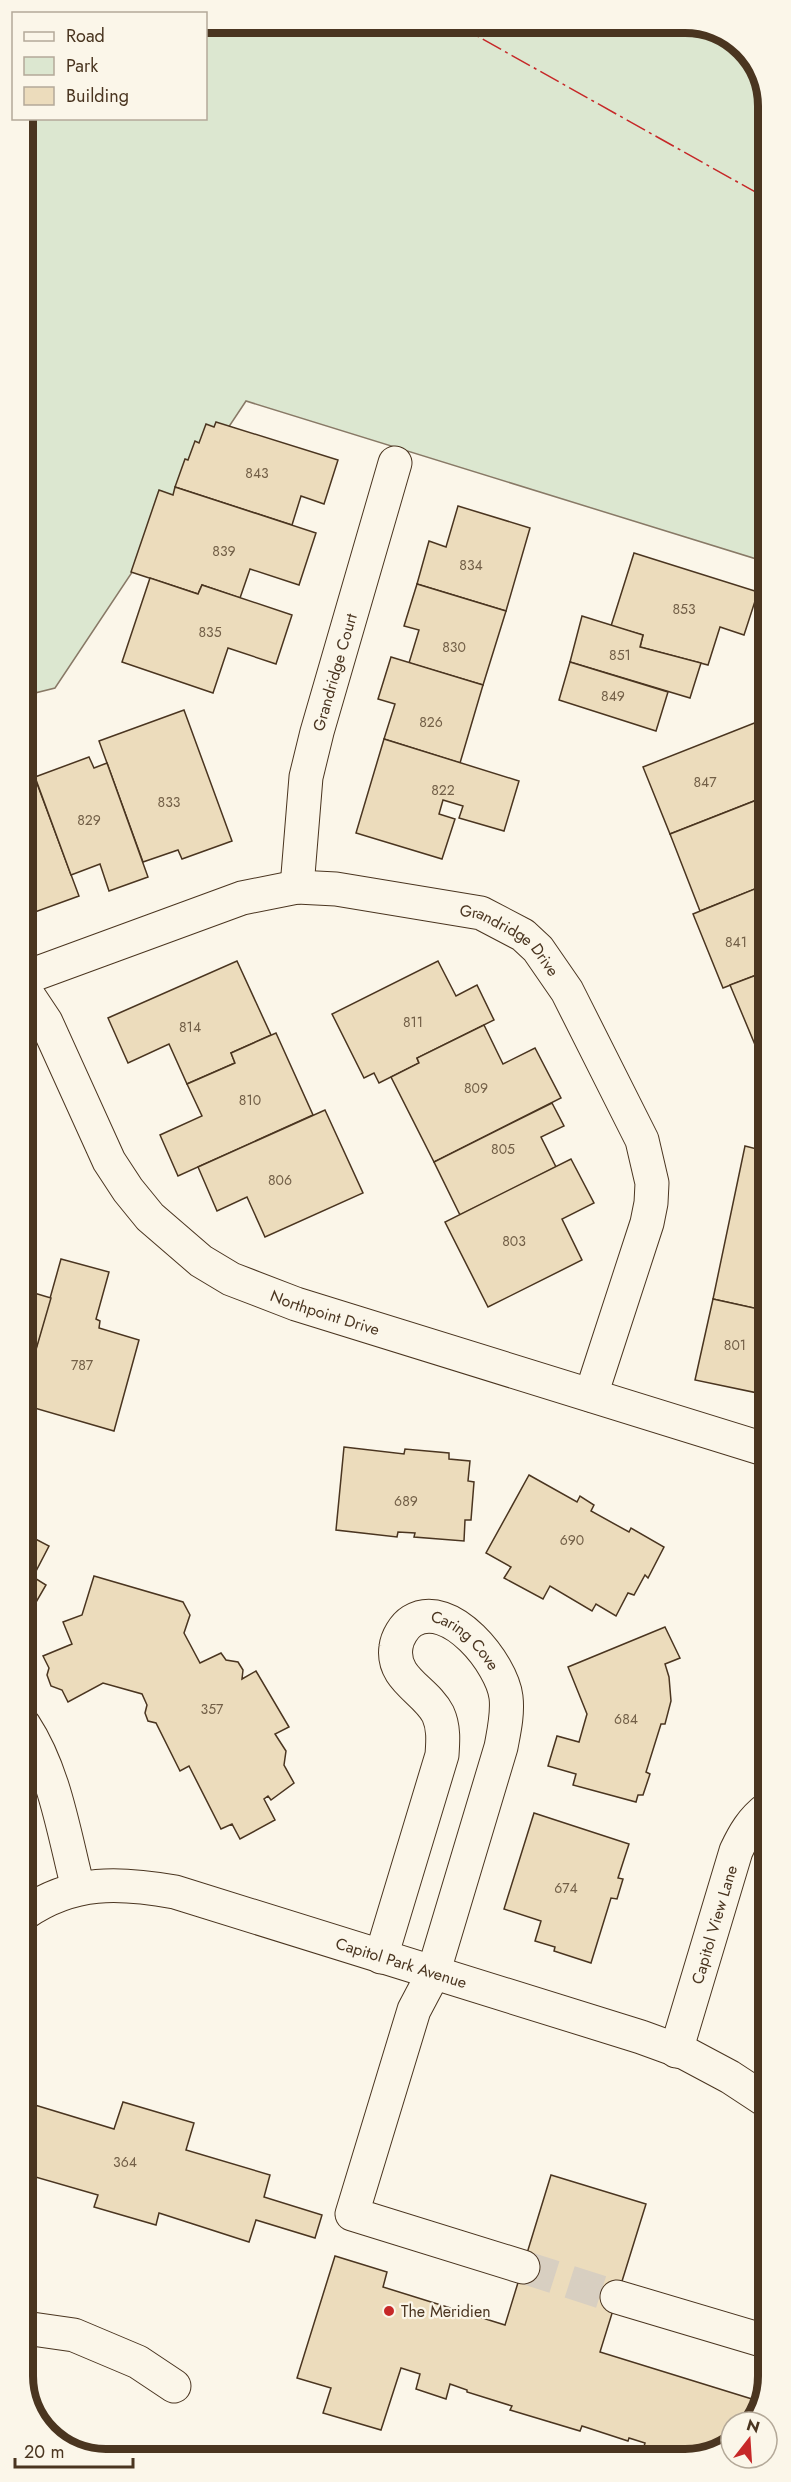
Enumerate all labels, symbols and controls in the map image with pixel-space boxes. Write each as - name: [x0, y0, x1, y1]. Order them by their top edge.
- legend: [12, 12, 207, 120]
- text: Road: [66, 23, 105, 49]
- text: Park: [66, 53, 98, 79]
- text: Building: [66, 83, 129, 109]
- house number: 843: [245, 463, 269, 483]
- house number: 839: [212, 541, 236, 561]
- house number: 834: [459, 555, 483, 575]
- house number: 853: [672, 599, 696, 619]
- street label: Grandridge Court: [307, 611, 363, 734]
- house number: 835: [198, 622, 222, 642]
- house number: 830: [442, 637, 466, 657]
- house number: 851: [609, 645, 631, 665]
- house number: 849: [601, 686, 625, 706]
- house number: 826: [419, 712, 443, 732]
- house number: 847: [693, 772, 717, 792]
- house number: 822: [431, 780, 455, 800]
- house number: 833: [158, 792, 181, 812]
- house number: 829: [77, 810, 101, 830]
- street label: Grandridge Drive: [458, 899, 564, 981]
- house number: 841: [725, 932, 747, 952]
- house number: 811: [403, 1012, 423, 1032]
- house number: 814: [179, 1017, 201, 1037]
- house number: 809: [464, 1078, 488, 1098]
- house number: 810: [239, 1090, 261, 1110]
- house number: 805: [491, 1139, 515, 1159]
- house number: 806: [268, 1170, 292, 1190]
- house number: 803: [502, 1231, 526, 1251]
- street label: Northpoint Drive: [267, 1284, 382, 1341]
- house number: 801: [724, 1335, 746, 1355]
- house number: 787: [71, 1355, 94, 1375]
- house number: 689: [394, 1491, 418, 1511]
- house number: 690: [560, 1530, 584, 1550]
- street label: Caring Cove: [429, 1605, 505, 1675]
- house number: 357: [201, 1699, 224, 1719]
- house number: 684: [614, 1709, 638, 1729]
- street label: Capitol View Lane: [686, 1862, 743, 1987]
- house number: 674: [554, 1878, 578, 1898]
- street label: Capitol Park Avenue: [333, 1932, 470, 1994]
- house number: 364: [113, 2152, 137, 2172]
- place label: The Meridien: [401, 2300, 491, 2323]
- marker: The Meridien: [382, 2304, 396, 2318]
- north arrow: [719, 2410, 779, 2470]
- text: N: [744, 2413, 763, 2439]
- scale bar: [15, 2431, 134, 2469]
- text: 20 m: [24, 2439, 64, 2465]

